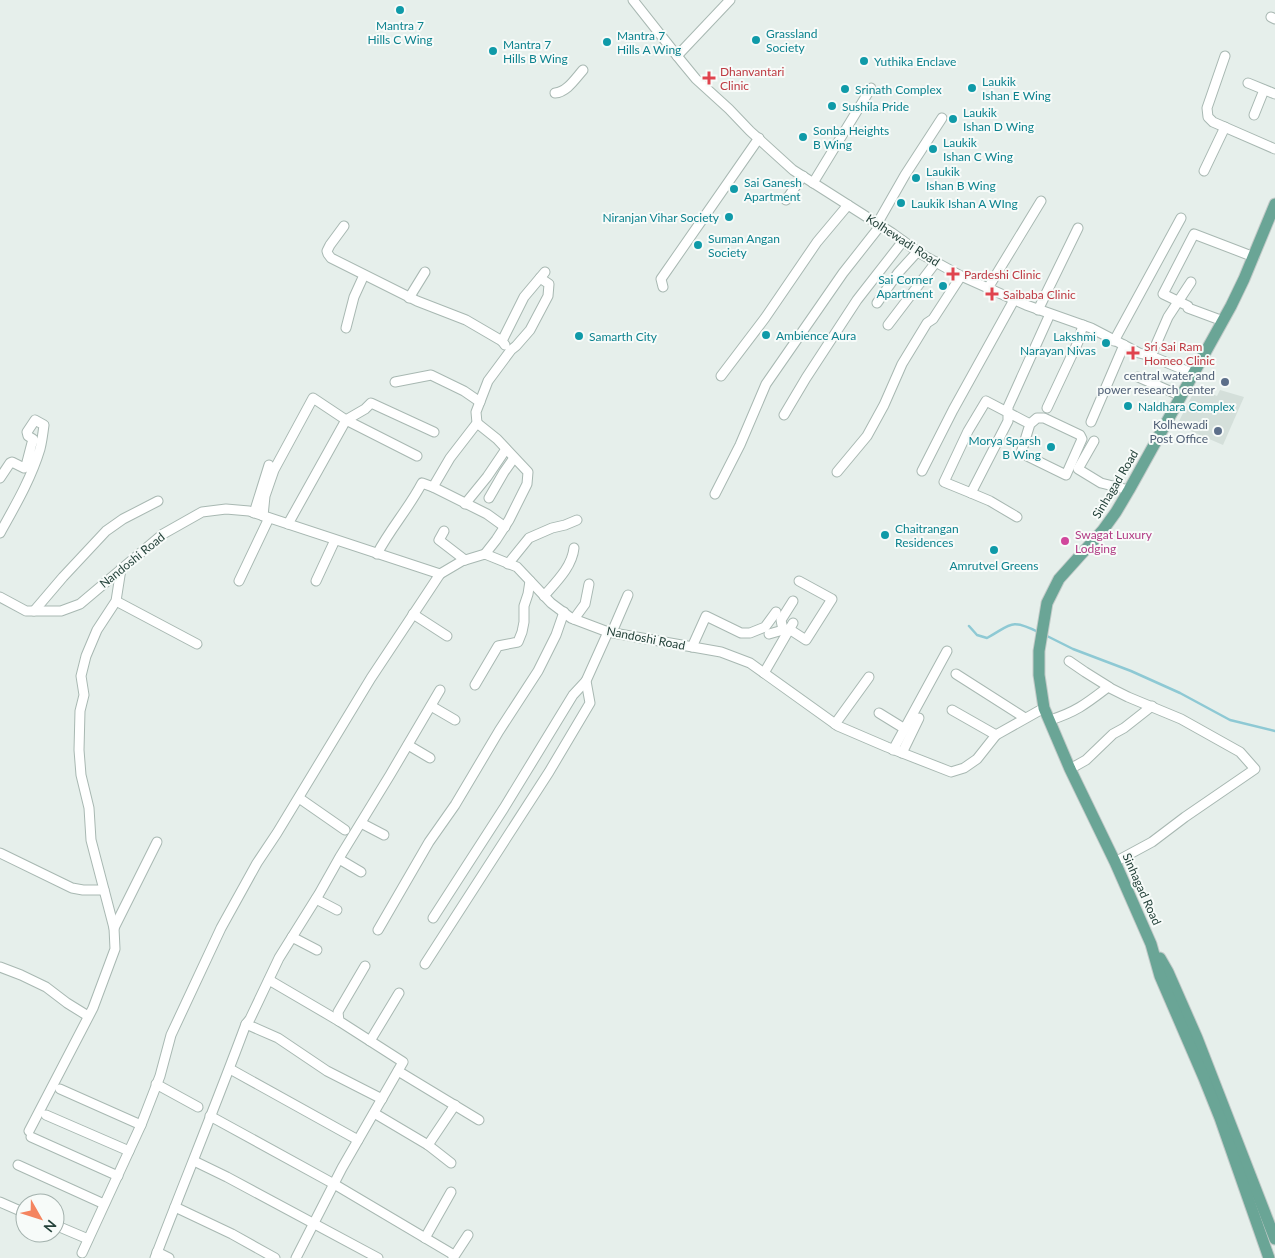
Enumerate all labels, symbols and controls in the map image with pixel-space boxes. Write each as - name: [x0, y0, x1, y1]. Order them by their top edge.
- marker: Mantra 7 Hills C Wing: [394, 4, 406, 16]
- place label: Mantra 7 Hills C Wing: [367, 18, 433, 47]
- place label: Grassland Society: [766, 26, 818, 55]
- place label: Mantra 7 Hills A Wing: [617, 28, 681, 57]
- marker: Grassland Society: [750, 34, 762, 46]
- marker: Mantra 7 Hills A Wing: [601, 36, 613, 48]
- place label: Mantra 7 Hills B Wing: [503, 37, 568, 66]
- marker: Mantra 7 Hills B Wing: [487, 45, 499, 57]
- place label: Yuthika Enclave: [874, 54, 956, 69]
- marker: Yuthika Enclave: [858, 55, 870, 67]
- place label: Dhanvantari Clinic: [720, 64, 785, 93]
- marker: Dhanvantari Clinic: [702, 71, 716, 85]
- place label: Laukik Ishan E Wing: [982, 74, 1051, 103]
- place label: Srinath Complex: [855, 82, 942, 97]
- marker: Laukik Ishan E Wing: [966, 82, 978, 94]
- marker: Srinath Complex: [839, 83, 851, 95]
- place label: Sushila Pride: [842, 99, 909, 114]
- marker: Sushila Pride: [826, 100, 838, 112]
- place label: Laukik Ishan D Wing: [963, 105, 1034, 134]
- marker: Laukik Ishan D Wing: [947, 113, 959, 125]
- place label: Sonba Heights B Wing: [813, 123, 889, 152]
- marker: Sonba Heights B Wing: [797, 131, 809, 143]
- place label: Laukik Ishan C Wing: [943, 135, 1013, 164]
- marker: Laukik Ishan C Wing: [927, 143, 939, 155]
- place label: Laukik Ishan B Wing: [926, 164, 996, 193]
- marker: Laukik Ishan B Wing: [910, 172, 922, 184]
- place label: Sai Ganesh Apartment: [744, 175, 802, 204]
- marker: Sai Ganesh Apartment: [728, 183, 740, 195]
- place label: Laukik Ishan A WIng: [911, 196, 1018, 211]
- marker: Laukik Ishan A WIng: [895, 197, 907, 209]
- place label: Niranjan Vihar Society: [602, 210, 720, 225]
- marker: Niranjan Vihar Society: [723, 211, 735, 223]
- street label: Kolhewadi Road: [863, 211, 943, 269]
- place label: Suman Angan Society: [708, 231, 780, 260]
- marker: Suman Angan Society: [692, 239, 704, 251]
- marker: Pardeshi Clinic: [946, 267, 960, 281]
- place label: Pardeshi Clinic: [964, 267, 1041, 282]
- place label: Sai Corner Apartment: [876, 272, 934, 301]
- marker: Sai Corner Apartment: [937, 280, 949, 292]
- marker: Saibaba Clinic: [985, 287, 999, 301]
- place label: Saibaba Clinic: [1003, 287, 1076, 302]
- place label: Ambience Aura: [776, 328, 856, 343]
- place label: Samarth City: [589, 329, 658, 344]
- marker: Ambience Aura: [760, 329, 772, 341]
- place label: Lakshmi Narayan Nivas: [1020, 329, 1096, 358]
- marker: Samarth City: [573, 330, 585, 342]
- marker: Lakshmi Narayan Nivas: [1100, 337, 1112, 349]
- place label: Sri Sai Ram Homeo Clinic: [1144, 339, 1215, 368]
- marker: Sri Sai Ram Homeo Clinic: [1126, 346, 1140, 360]
- place label: central water and power research center: [1098, 368, 1216, 397]
- marker: central water and power research center: [1219, 376, 1231, 388]
- place label: Naldhara Complex: [1138, 399, 1235, 414]
- marker: Naldhara Complex: [1122, 400, 1134, 412]
- place label: Kolhewadi Post Office: [1150, 417, 1208, 446]
- marker: Kolhewadi Post Office: [1212, 425, 1224, 437]
- place label: Morya Sparsh B Wing: [968, 433, 1041, 462]
- marker: Morya Sparsh B Wing: [1045, 441, 1057, 453]
- street label: Sinhagad Road: [1089, 447, 1141, 521]
- place label: Chaitrangan Residences: [895, 521, 959, 550]
- place label: Swagat Luxury Lodging: [1075, 527, 1153, 556]
- street label: Nandoshi Road: [96, 529, 168, 591]
- marker: Chaitrangan Residences: [879, 529, 891, 541]
- marker: Swagat Luxury Lodging: [1059, 535, 1071, 547]
- marker: Amrutvel Greens: [988, 544, 1000, 556]
- place label: Amrutvel Greens: [950, 558, 1038, 573]
- street label: Nandoshi Road: [605, 623, 687, 653]
- street label: Sinhagad Road: [1119, 851, 1165, 927]
- north arrow: [15, 1193, 65, 1243]
- text: N: [40, 1217, 60, 1236]

